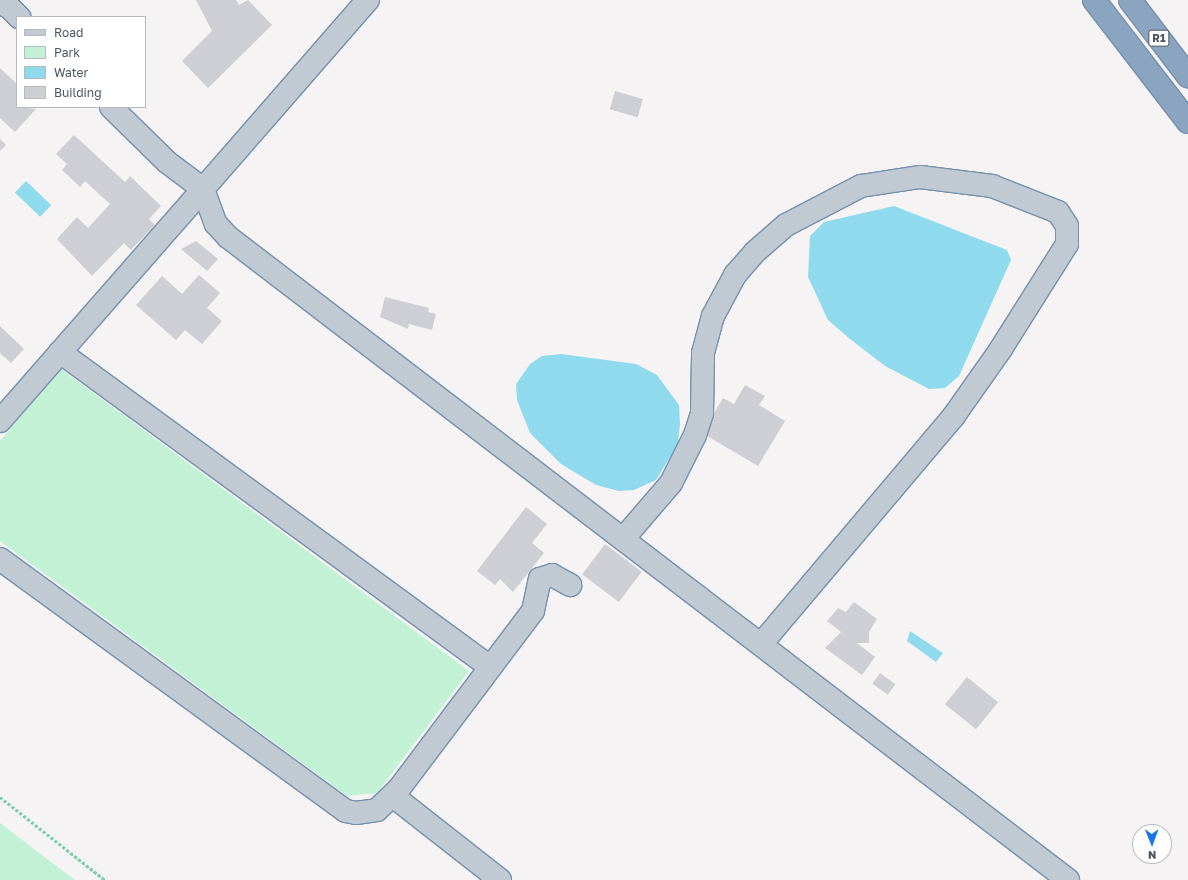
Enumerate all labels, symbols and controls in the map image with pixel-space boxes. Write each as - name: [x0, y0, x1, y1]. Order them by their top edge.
- legend: [16, 16, 146, 108]
- text: Road: [54, 25, 83, 40]
- road number: R1: [1148, 29, 1170, 47]
- text: Park: [54, 45, 80, 60]
- text: Water: [54, 65, 88, 80]
- text: Building: [54, 85, 102, 100]
- north arrow: [1132, 824, 1172, 864]
- text: N: [1148, 849, 1157, 862]

